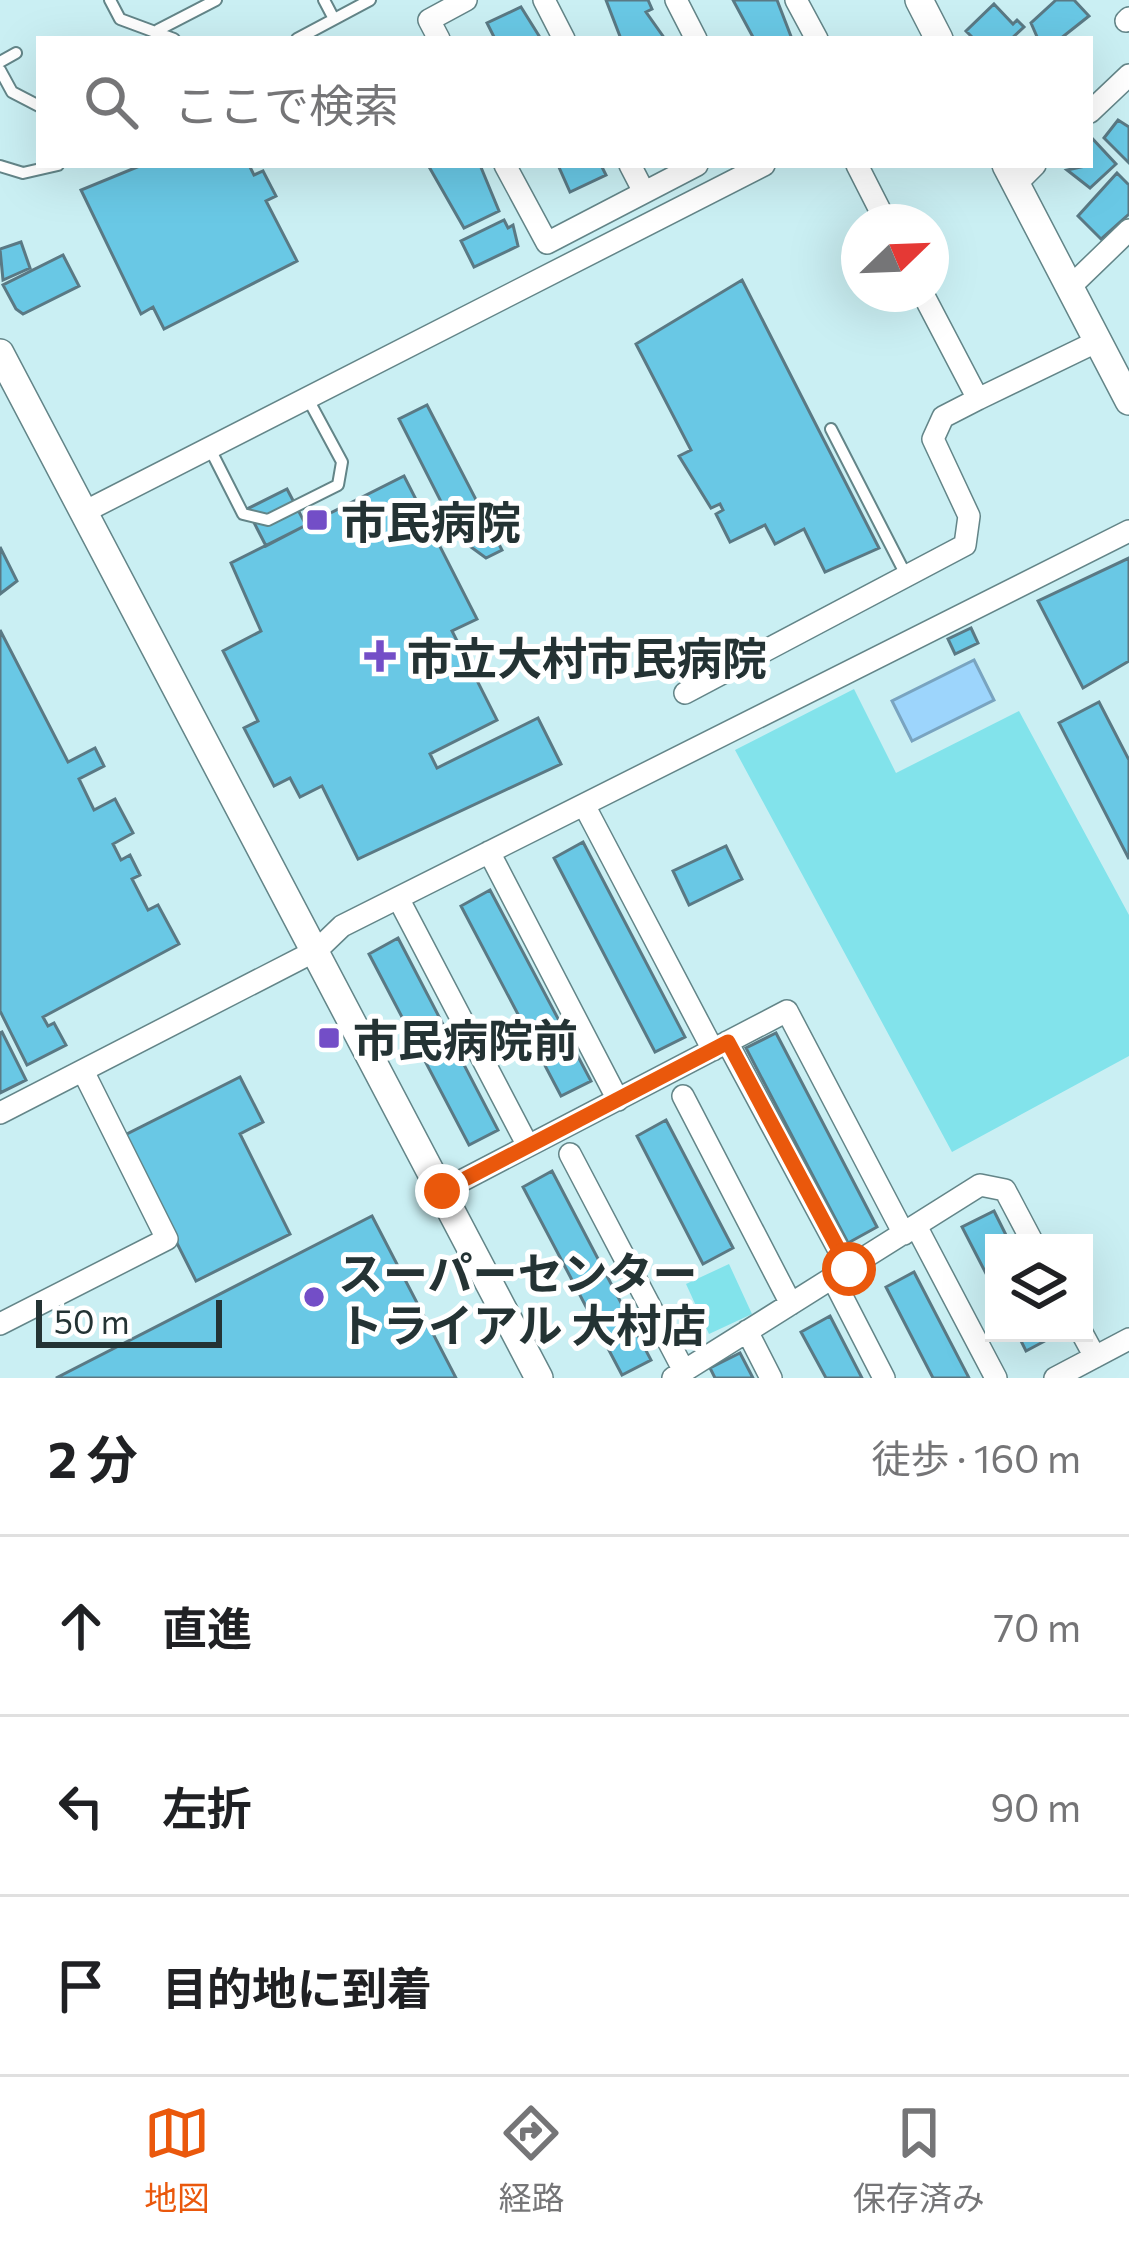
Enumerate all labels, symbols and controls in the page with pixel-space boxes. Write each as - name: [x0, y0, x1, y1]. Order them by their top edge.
- search box: [36, 36, 1093, 168]
- icon: search: [78, 69, 144, 135]
- text: ここで検索: [174, 76, 399, 131]
- north arrow: [841, 204, 949, 312]
- place label: 市民病院: [341, 493, 521, 548]
- marker: 市民病院: [304, 507, 330, 533]
- place label: 市立大村市民病院: [407, 629, 767, 684]
- marker: 市立大村市民病院: [364, 640, 396, 672]
- place label: 市民病院前: [353, 1011, 578, 1066]
- marker: 市民病院前: [316, 1025, 342, 1051]
- route end: [415, 1164, 469, 1218]
- map controls: [985, 1234, 1093, 1342]
- button: layers: [985, 1234, 1093, 1342]
- route start: [822, 1242, 876, 1296]
- place label: スーパーセンター トライアル 大村店: [338, 1244, 706, 1351]
- marker: スーパーセンター トライアル 大村店: [301, 1284, 327, 1310]
- scale bar: [36, 1294, 222, 1347]
- text: 50 m: [54, 1300, 130, 1341]
- text: 2 分: [48, 1426, 138, 1489]
- text: 徒歩 · 160 m: [872, 1433, 1081, 1481]
- icon: ahead: [48, 1593, 114, 1659]
- text: 直進: [162, 1599, 252, 1654]
- text: 70 m: [994, 1602, 1081, 1650]
- icon: left: [48, 1773, 114, 1839]
- text: 左折: [162, 1779, 252, 1834]
- text: 90 m: [990, 1782, 1081, 1830]
- icon: arrive: [48, 1953, 114, 2019]
- text: 目的地に到着: [162, 1959, 432, 2014]
- tab: 地図: [144, 2100, 210, 2220]
- tab: 経路: [498, 2100, 564, 2220]
- tab: 保存済み: [853, 2100, 985, 2220]

